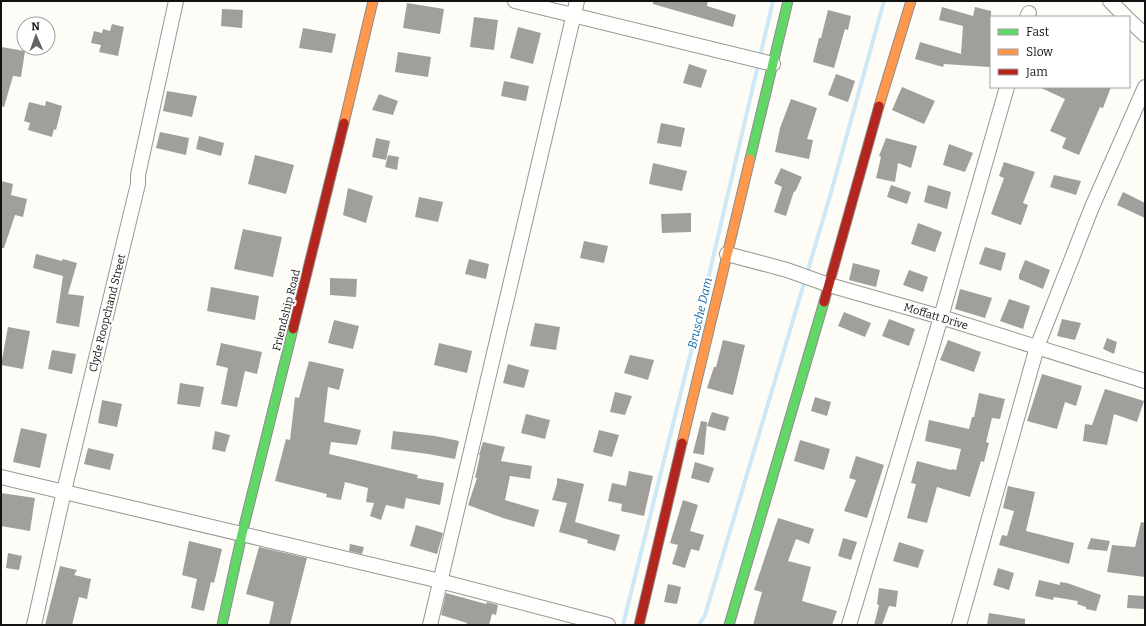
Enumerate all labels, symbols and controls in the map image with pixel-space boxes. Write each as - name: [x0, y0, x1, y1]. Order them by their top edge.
- north arrow: [16, 16, 56, 56]
- legend: [990, 16, 1130, 88]
- text: N: [31, 20, 41, 33]
- text: Fast: [1026, 25, 1050, 39]
- text: Slow: [1026, 45, 1053, 59]
- text: Jam: [1025, 65, 1048, 79]
- street label: Clyde Roopchand Street: [86, 253, 128, 374]
- street label: Friendship Road: [270, 268, 303, 352]
- water label: Brusche Dam: [685, 276, 715, 350]
- street label: Moffatt Drive: [902, 301, 970, 332]

